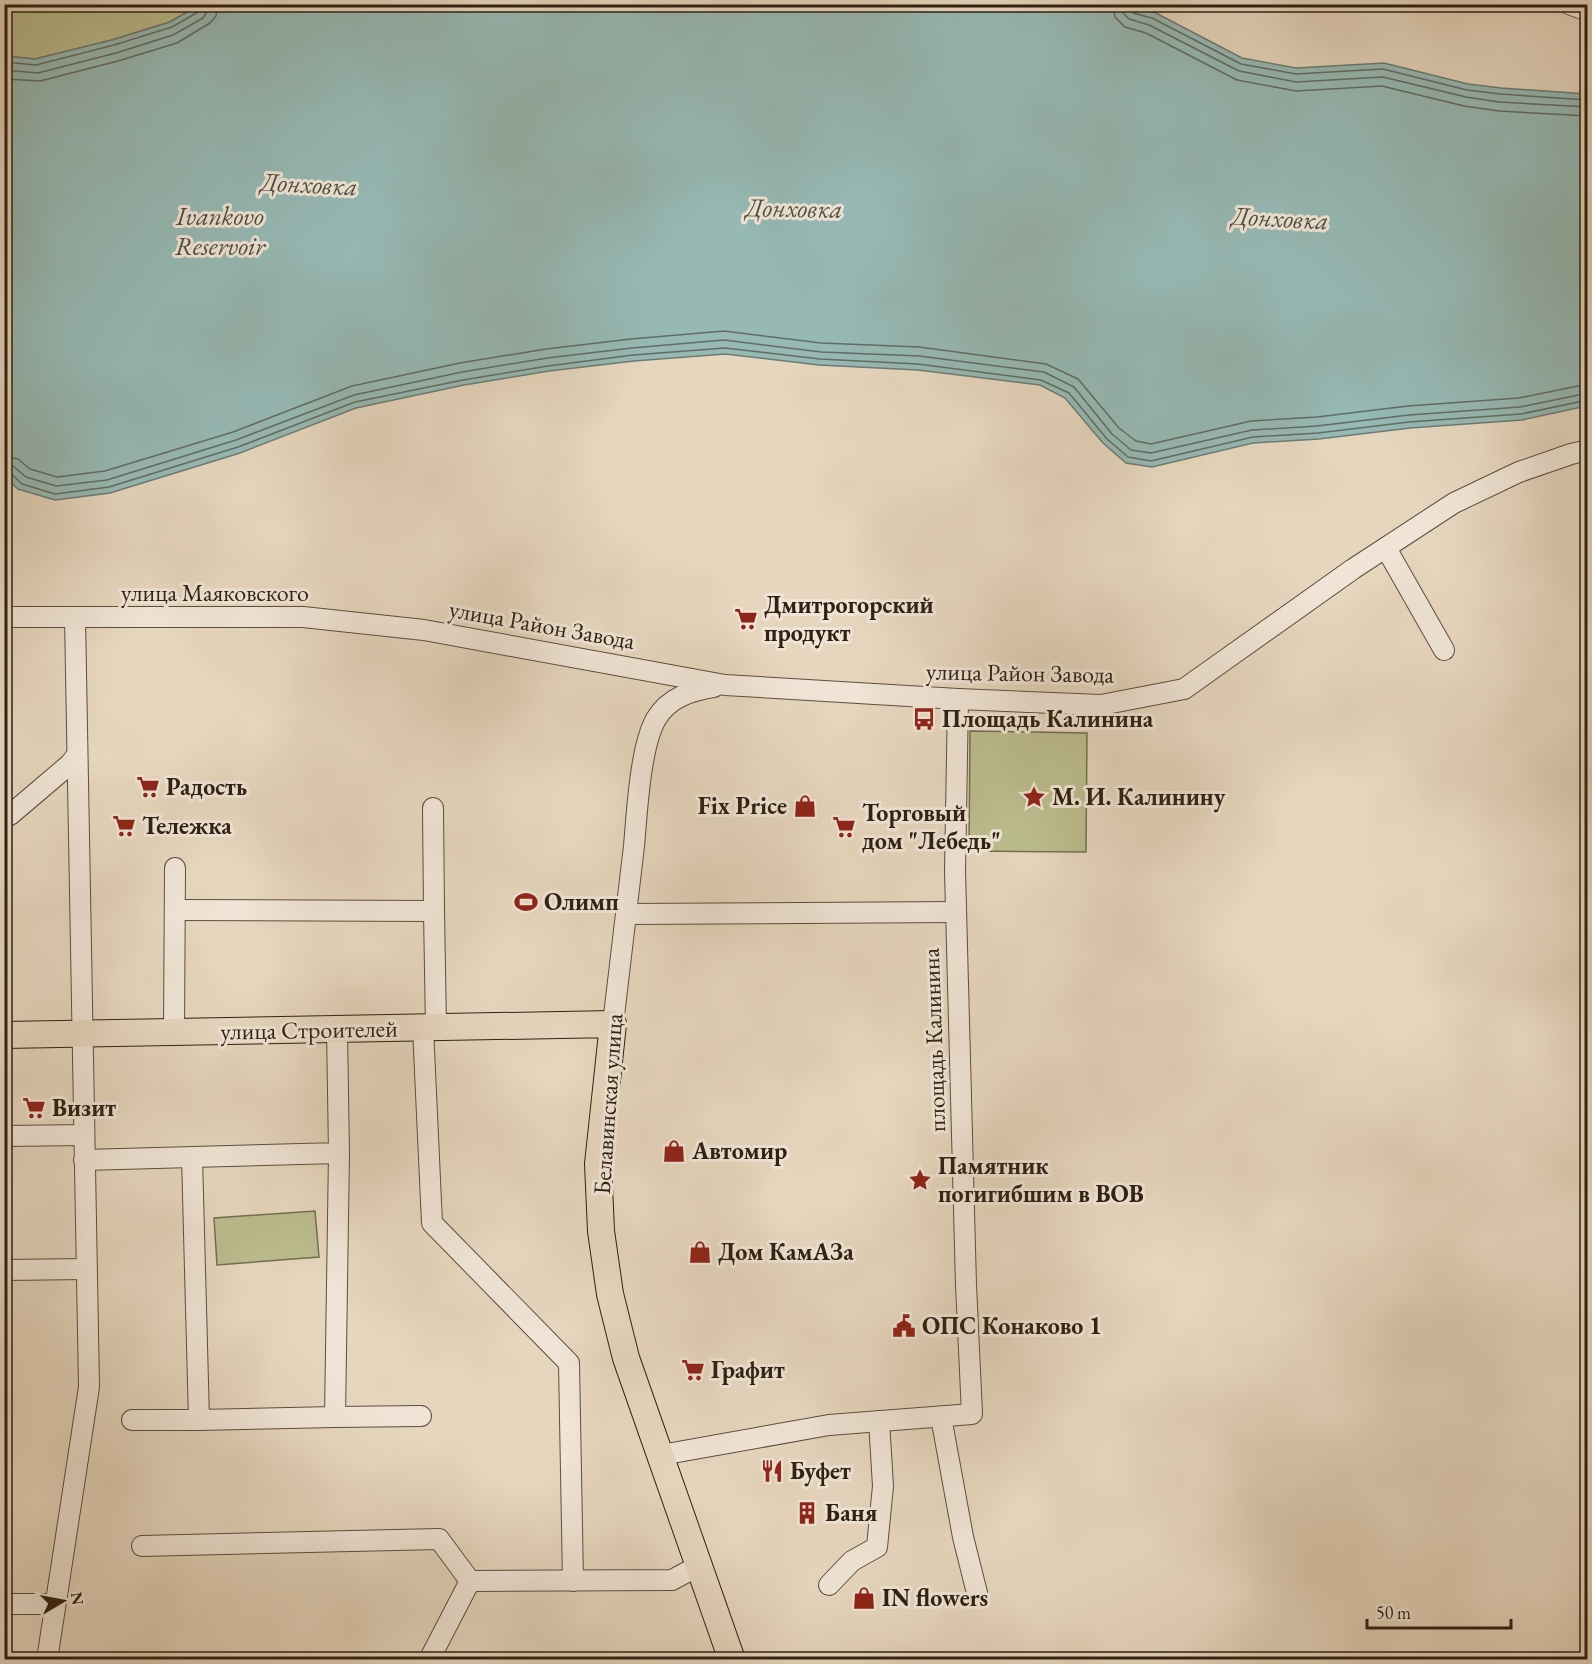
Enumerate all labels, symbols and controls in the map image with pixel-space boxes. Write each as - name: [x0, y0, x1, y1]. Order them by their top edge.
- water label: Донховка: [258, 164, 358, 204]
- water label: Донховка: [743, 190, 843, 226]
- water label: Донховка: [1229, 198, 1329, 238]
- water label: Ivankovo Reservoir: [175, 199, 266, 263]
- street label: улица Маяковского: [121, 577, 309, 608]
- place label: Дмитрогорский продукт: [764, 589, 934, 649]
- street label: улица Район Завода: [447, 593, 638, 656]
- supermarket icon: Дмитрогорский продукт: [733, 606, 759, 632]
- street label: улица Район Завода: [926, 655, 1115, 690]
- place label: Площадь Калинина: [942, 703, 1154, 734]
- bus stop icon: Площадь Калинина: [911, 706, 937, 732]
- place label: Радость: [166, 771, 247, 802]
- supermarket icon: Радость: [135, 774, 161, 800]
- place label: М. И. Калинину: [1052, 781, 1226, 813]
- place icon: М. И. Калинину: [1021, 784, 1047, 810]
- place label: Fix Price: [698, 790, 787, 821]
- shop icon: Fix Price: [792, 793, 818, 819]
- place label: Торговый дом "Лебедь": [862, 797, 1001, 856]
- place label: Тележка: [142, 810, 232, 841]
- supermarket icon: Тележка: [111, 813, 137, 839]
- supermarket icon: Торговый дом "Лебедь": [831, 814, 857, 840]
- place label: Олимп: [544, 886, 619, 917]
- sports icon: Олимп: [513, 889, 539, 915]
- street label: площадь Калинина: [915, 947, 952, 1133]
- street label: улица Строителей: [220, 1012, 398, 1047]
- street label: Белавинская улица: [586, 1012, 629, 1196]
- place label: Визит: [52, 1092, 116, 1123]
- supermarket icon: Визит: [21, 1095, 47, 1121]
- place label: Автомир: [691, 1135, 787, 1166]
- shop icon: Автомир: [661, 1138, 687, 1164]
- place label: Памятник погигибшим в ВОВ: [938, 1150, 1144, 1209]
- place icon: Памятник погигибшим в ВОВ: [907, 1167, 933, 1193]
- place label: Дом КамАЗа: [718, 1236, 854, 1267]
- shop icon: Дом КамАЗа: [687, 1239, 713, 1265]
- place label: ОПС Конаково 1: [922, 1310, 1102, 1341]
- public building icon: ОПС Конаково 1: [891, 1313, 917, 1339]
- place label: Графит: [711, 1354, 785, 1385]
- supermarket icon: Графит: [680, 1357, 706, 1383]
- place label: Буфет: [790, 1455, 851, 1487]
- restaurant icon: Буфет: [759, 1458, 785, 1484]
- place label: Баня: [825, 1497, 878, 1528]
- building icon: Баня: [794, 1500, 820, 1526]
- north arrow: [33, 1571, 93, 1631]
- place label: IN flowers: [882, 1582, 988, 1613]
- shop icon: IN flowers: [851, 1585, 877, 1611]
- text: N: [66, 1590, 89, 1607]
- scale bar: [1367, 1592, 1511, 1630]
- text: 50 m: [1376, 1601, 1411, 1624]

